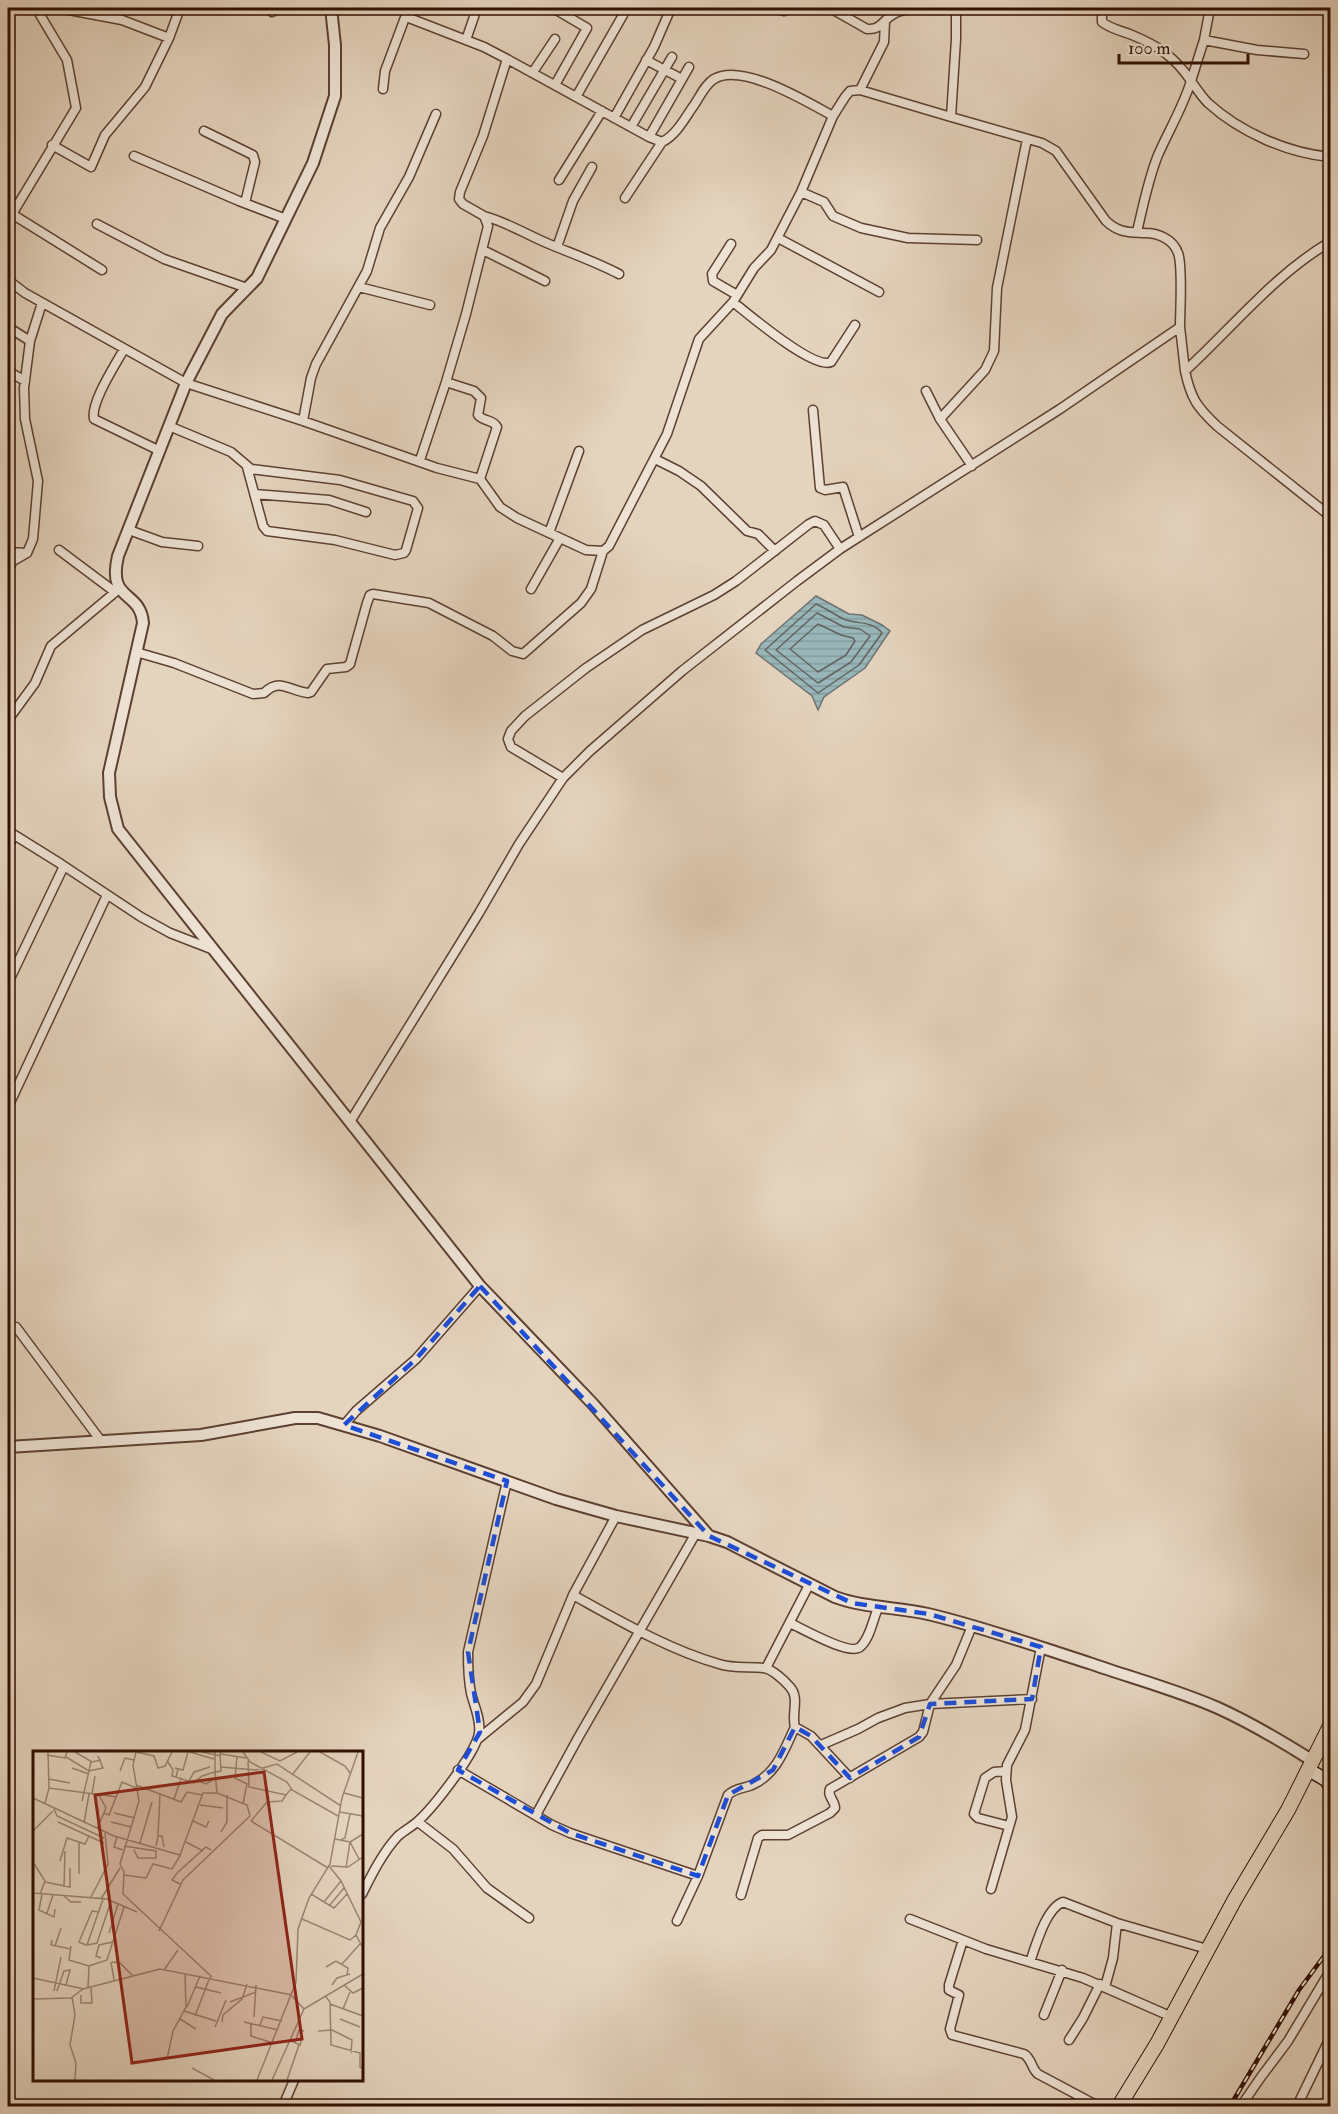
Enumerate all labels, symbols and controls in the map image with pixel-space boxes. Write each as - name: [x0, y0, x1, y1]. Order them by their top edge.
- scale bar: [1119, 27, 1248, 65]
- text: 100 m: [1128, 37, 1171, 60]
- inset map: [33, 1751, 363, 2081]

